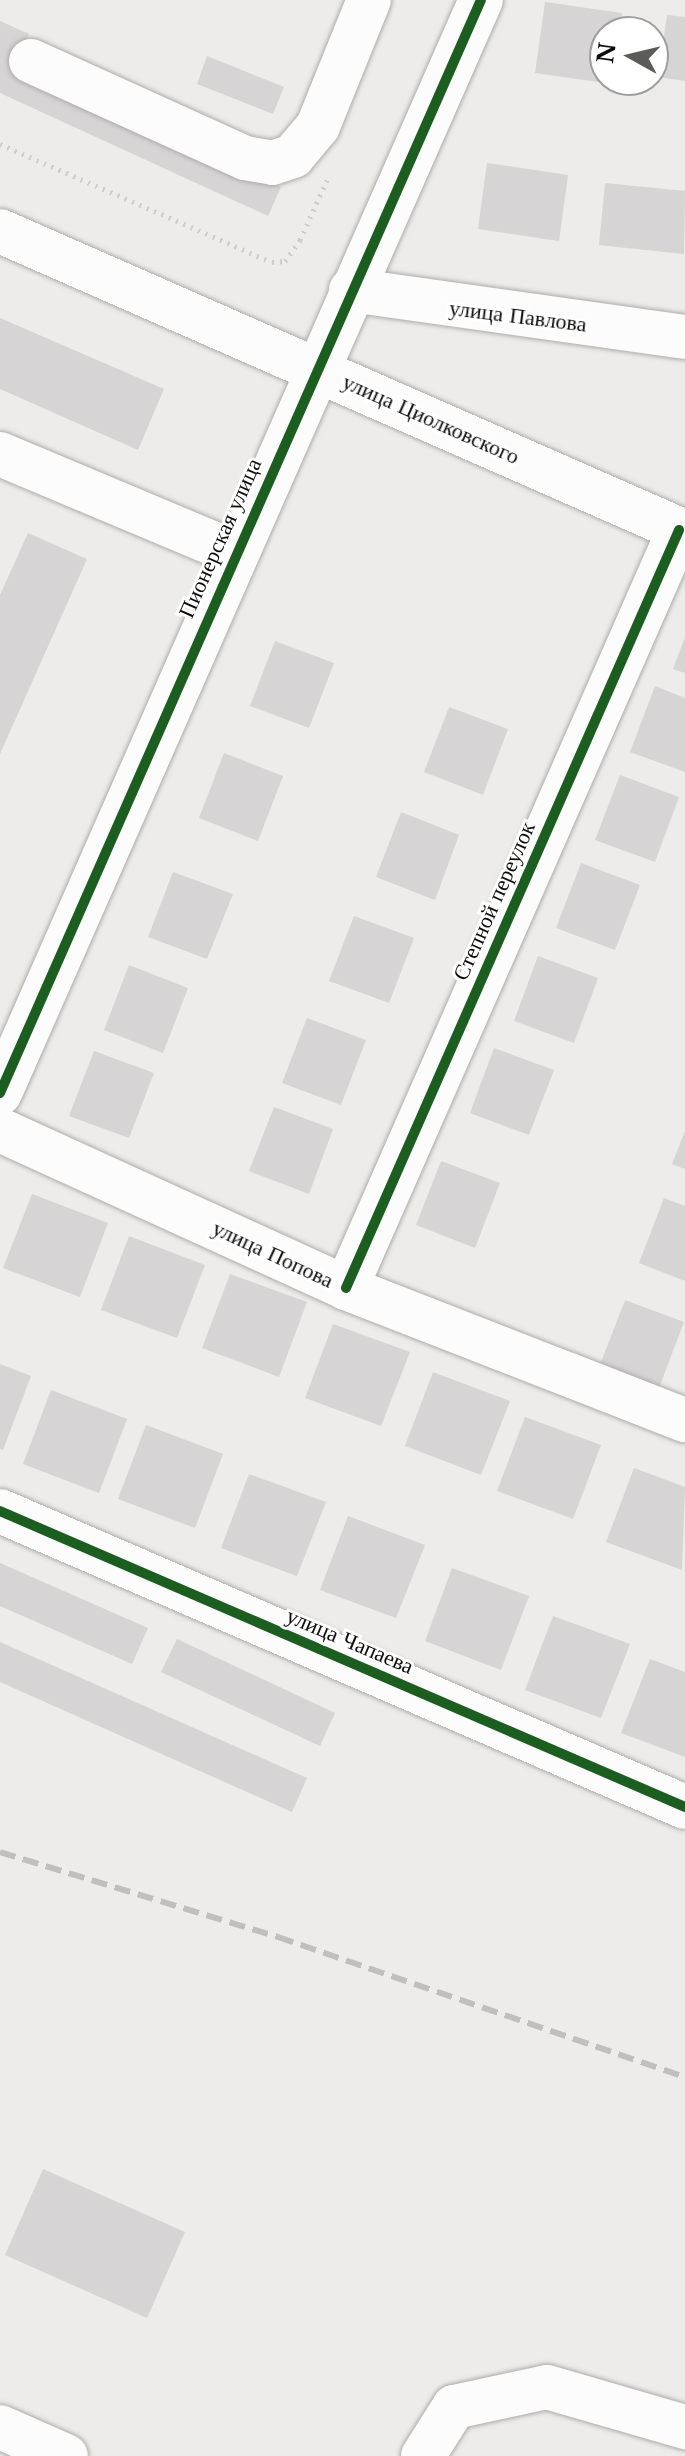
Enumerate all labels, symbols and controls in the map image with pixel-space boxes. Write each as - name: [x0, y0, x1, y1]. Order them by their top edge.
- north arrow: [589, 16, 669, 96]
- text: N: [592, 41, 622, 65]
- street label: улица Павлова: [448, 294, 588, 338]
- street label: улица Циолковского: [339, 368, 523, 470]
- street label: Пионерская улица: [173, 454, 267, 622]
- street label: Степной переулок: [447, 818, 541, 984]
- street label: улица Попова: [208, 1215, 338, 1293]
- street label: улица Чапаева: [282, 1602, 418, 1680]

